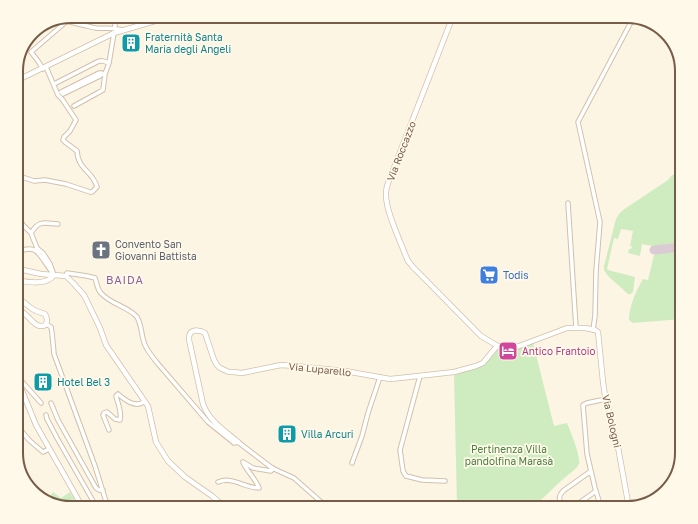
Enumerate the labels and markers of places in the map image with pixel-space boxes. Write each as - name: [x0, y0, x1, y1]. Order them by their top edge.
- place label: Fraternità Santa Maria degli Angeli: [145, 31, 231, 55]
- building icon: Fraternità Santa Maria degli Angeli: [120, 32, 142, 54]
- place label: Convento San Giovanni Battista: [115, 238, 197, 262]
- church icon: Convento San Giovanni Battista: [90, 239, 112, 261]
- supermarket icon: Todis: [478, 264, 500, 286]
- place label: Todis: [503, 269, 528, 281]
- hotel icon: Antico Frantoio: [497, 340, 519, 362]
- place label: Antico Frantoio: [522, 345, 596, 357]
- building icon: Hotel Bel 3: [32, 371, 54, 393]
- place label: Hotel Bel 3: [57, 376, 110, 388]
- building icon: Villa Arcuri: [276, 423, 298, 445]
- place label: Villa Arcuri: [301, 428, 354, 440]

